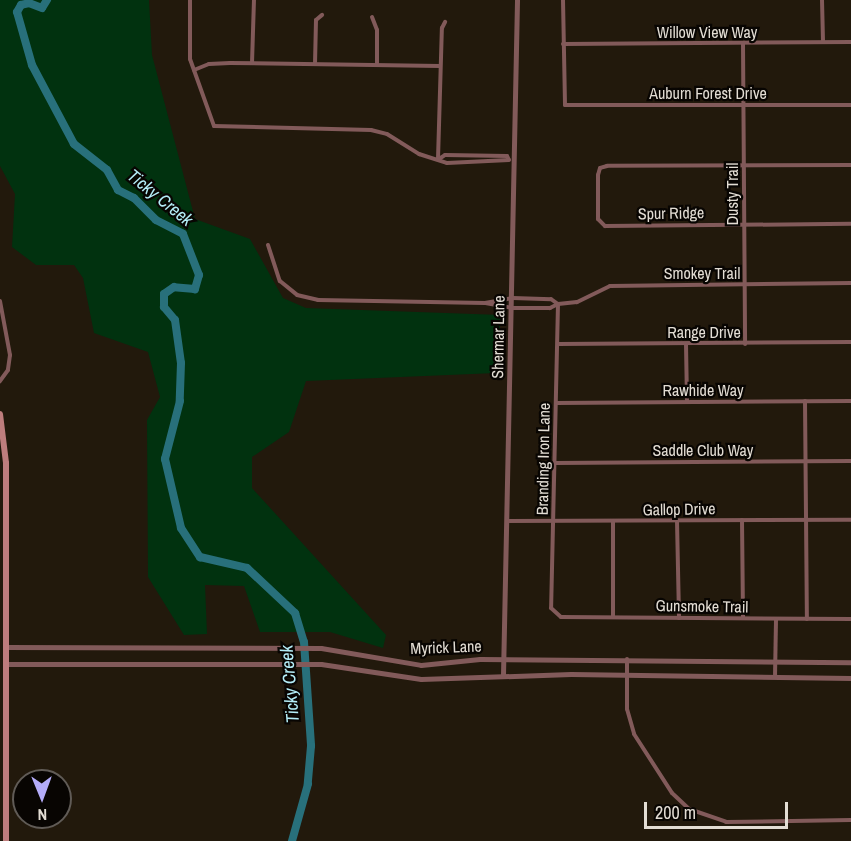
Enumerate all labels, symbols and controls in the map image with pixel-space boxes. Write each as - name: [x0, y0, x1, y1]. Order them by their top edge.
- street label: Willow View Way: [657, 22, 757, 42]
- street label: Auburn Forest Drive: [649, 83, 767, 103]
- street label: Dusty Trail: [722, 163, 742, 225]
- water label: Ticky Creek: [123, 165, 197, 231]
- street label: Spur Ridge: [638, 203, 704, 223]
- street label: Smokey Trail: [664, 263, 740, 283]
- street label: Shermar Lane: [488, 295, 508, 379]
- street label: Range Drive: [667, 322, 741, 342]
- street label: Rawhide Way: [662, 380, 744, 400]
- street label: Branding Iron Lane: [532, 403, 554, 515]
- street label: Saddle Club Way: [653, 440, 753, 460]
- street label: Gallop Drive: [642, 499, 716, 519]
- street label: Gunsmoke Trail: [655, 596, 749, 616]
- street label: Myrick Lane: [410, 636, 482, 658]
- water label: Ticky Creek: [276, 644, 304, 724]
- north arrow: [12, 769, 72, 829]
- scale bar: [647, 790, 791, 828]
- text: 200 m: [655, 800, 696, 825]
- text: N: [37, 804, 47, 826]

